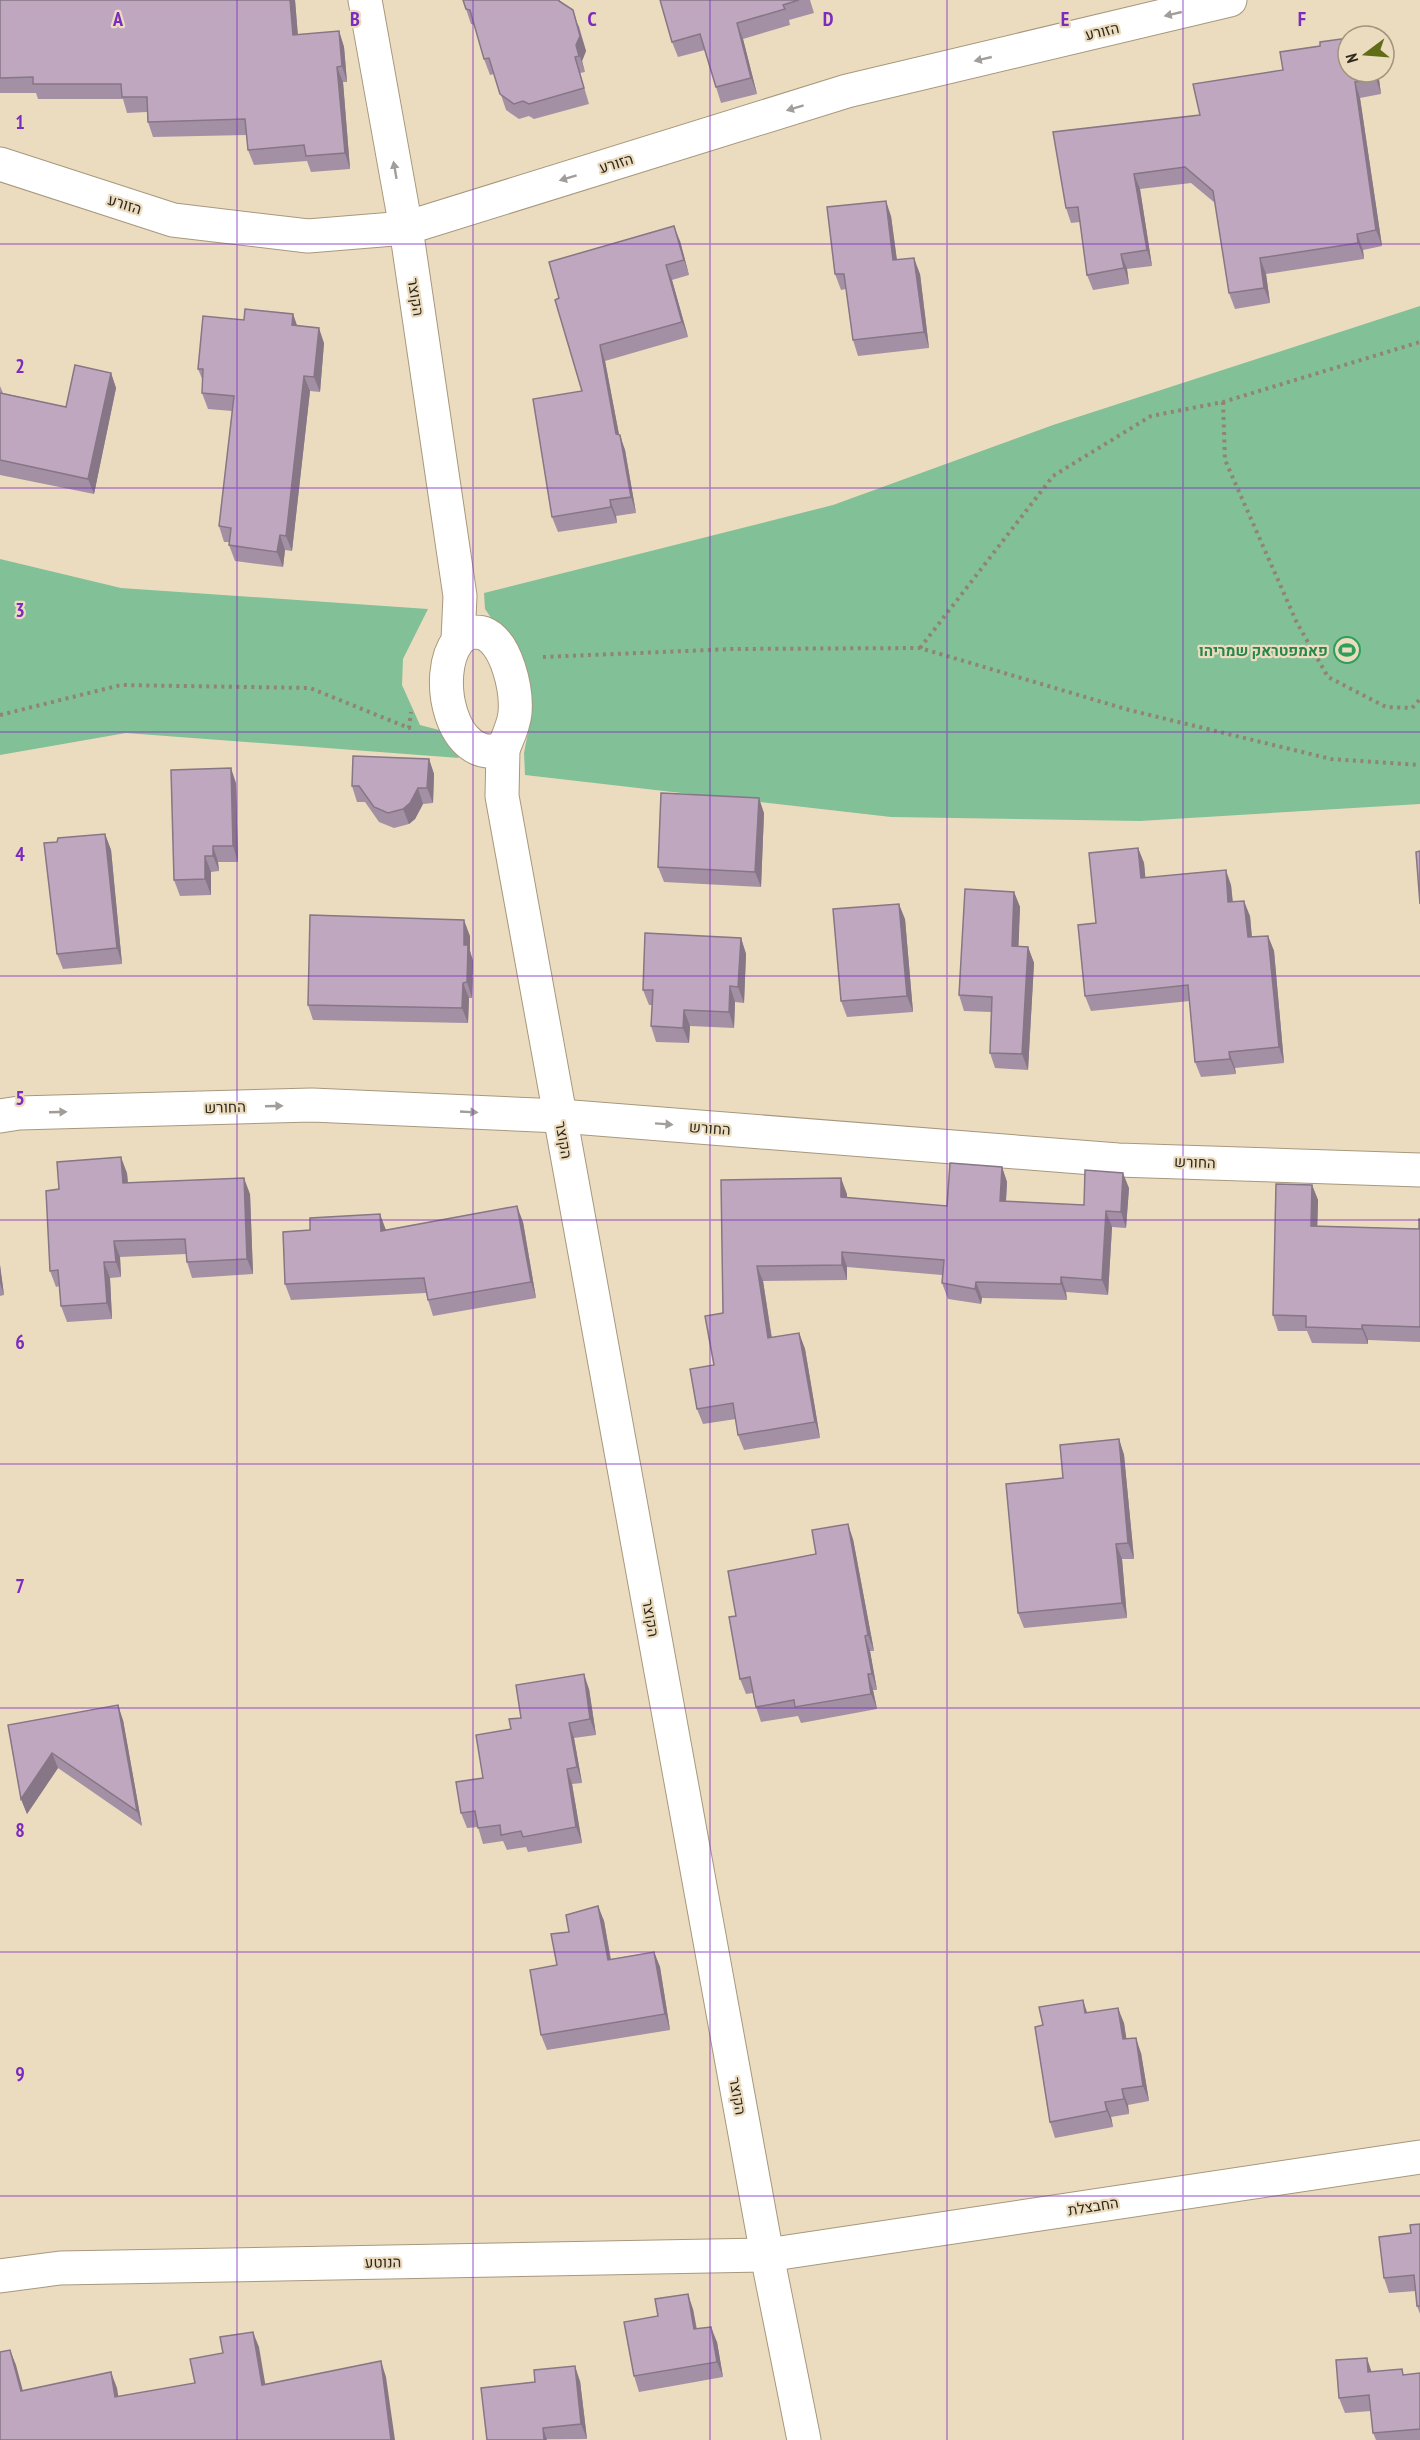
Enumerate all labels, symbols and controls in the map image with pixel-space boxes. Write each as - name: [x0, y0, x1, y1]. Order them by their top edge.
- text: A: [112, 6, 124, 32]
- text: B: [350, 6, 360, 32]
- text: C: [587, 6, 597, 32]
- text: D: [823, 6, 834, 32]
- text: E: [1061, 6, 1069, 32]
- text: F: [1298, 6, 1306, 32]
- one-way arrow: [1164, 9, 1182, 19]
- street label: הזורע: [1083, 18, 1121, 44]
- north arrow: [1336, 24, 1396, 84]
- text: N: [1341, 51, 1362, 65]
- one-way arrow: [974, 54, 993, 64]
- one-way arrow: [786, 103, 804, 113]
- text: 1: [15, 109, 25, 135]
- street label: הזורע: [597, 149, 635, 177]
- one-way arrow: [390, 161, 399, 180]
- one-way arrow: [559, 173, 577, 183]
- street label: הזורע: [106, 190, 144, 218]
- street label: הקוצר: [404, 277, 428, 317]
- text: 2: [15, 353, 25, 379]
- text: 3: [15, 597, 25, 623]
- sports icon: פאמפטראק שמריהו: [1332, 635, 1362, 665]
- place label: פאמפטראק שמריהו: [1199, 641, 1328, 660]
- text: 4: [15, 841, 25, 867]
- text: 5: [15, 1085, 25, 1111]
- street label: החורש: [204, 1097, 246, 1117]
- one-way arrow: [265, 1101, 284, 1110]
- one-way arrow: [49, 1107, 68, 1117]
- one-way arrow: [459, 1107, 478, 1117]
- street label: החורש: [689, 1117, 731, 1139]
- one-way arrow: [654, 1119, 673, 1129]
- street label: הקוצר: [551, 1120, 577, 1160]
- street label: החורש: [1174, 1152, 1216, 1172]
- text: 6: [15, 1329, 25, 1355]
- text: 7: [15, 1573, 25, 1599]
- street label: הקוצר: [638, 1598, 664, 1638]
- text: 8: [15, 1817, 25, 1843]
- text: 9: [15, 2061, 25, 2087]
- street label: הקוצר: [725, 2076, 751, 2116]
- street label: החבצלת: [1066, 2193, 1120, 2219]
- street label: הנוטע: [365, 2252, 401, 2272]

